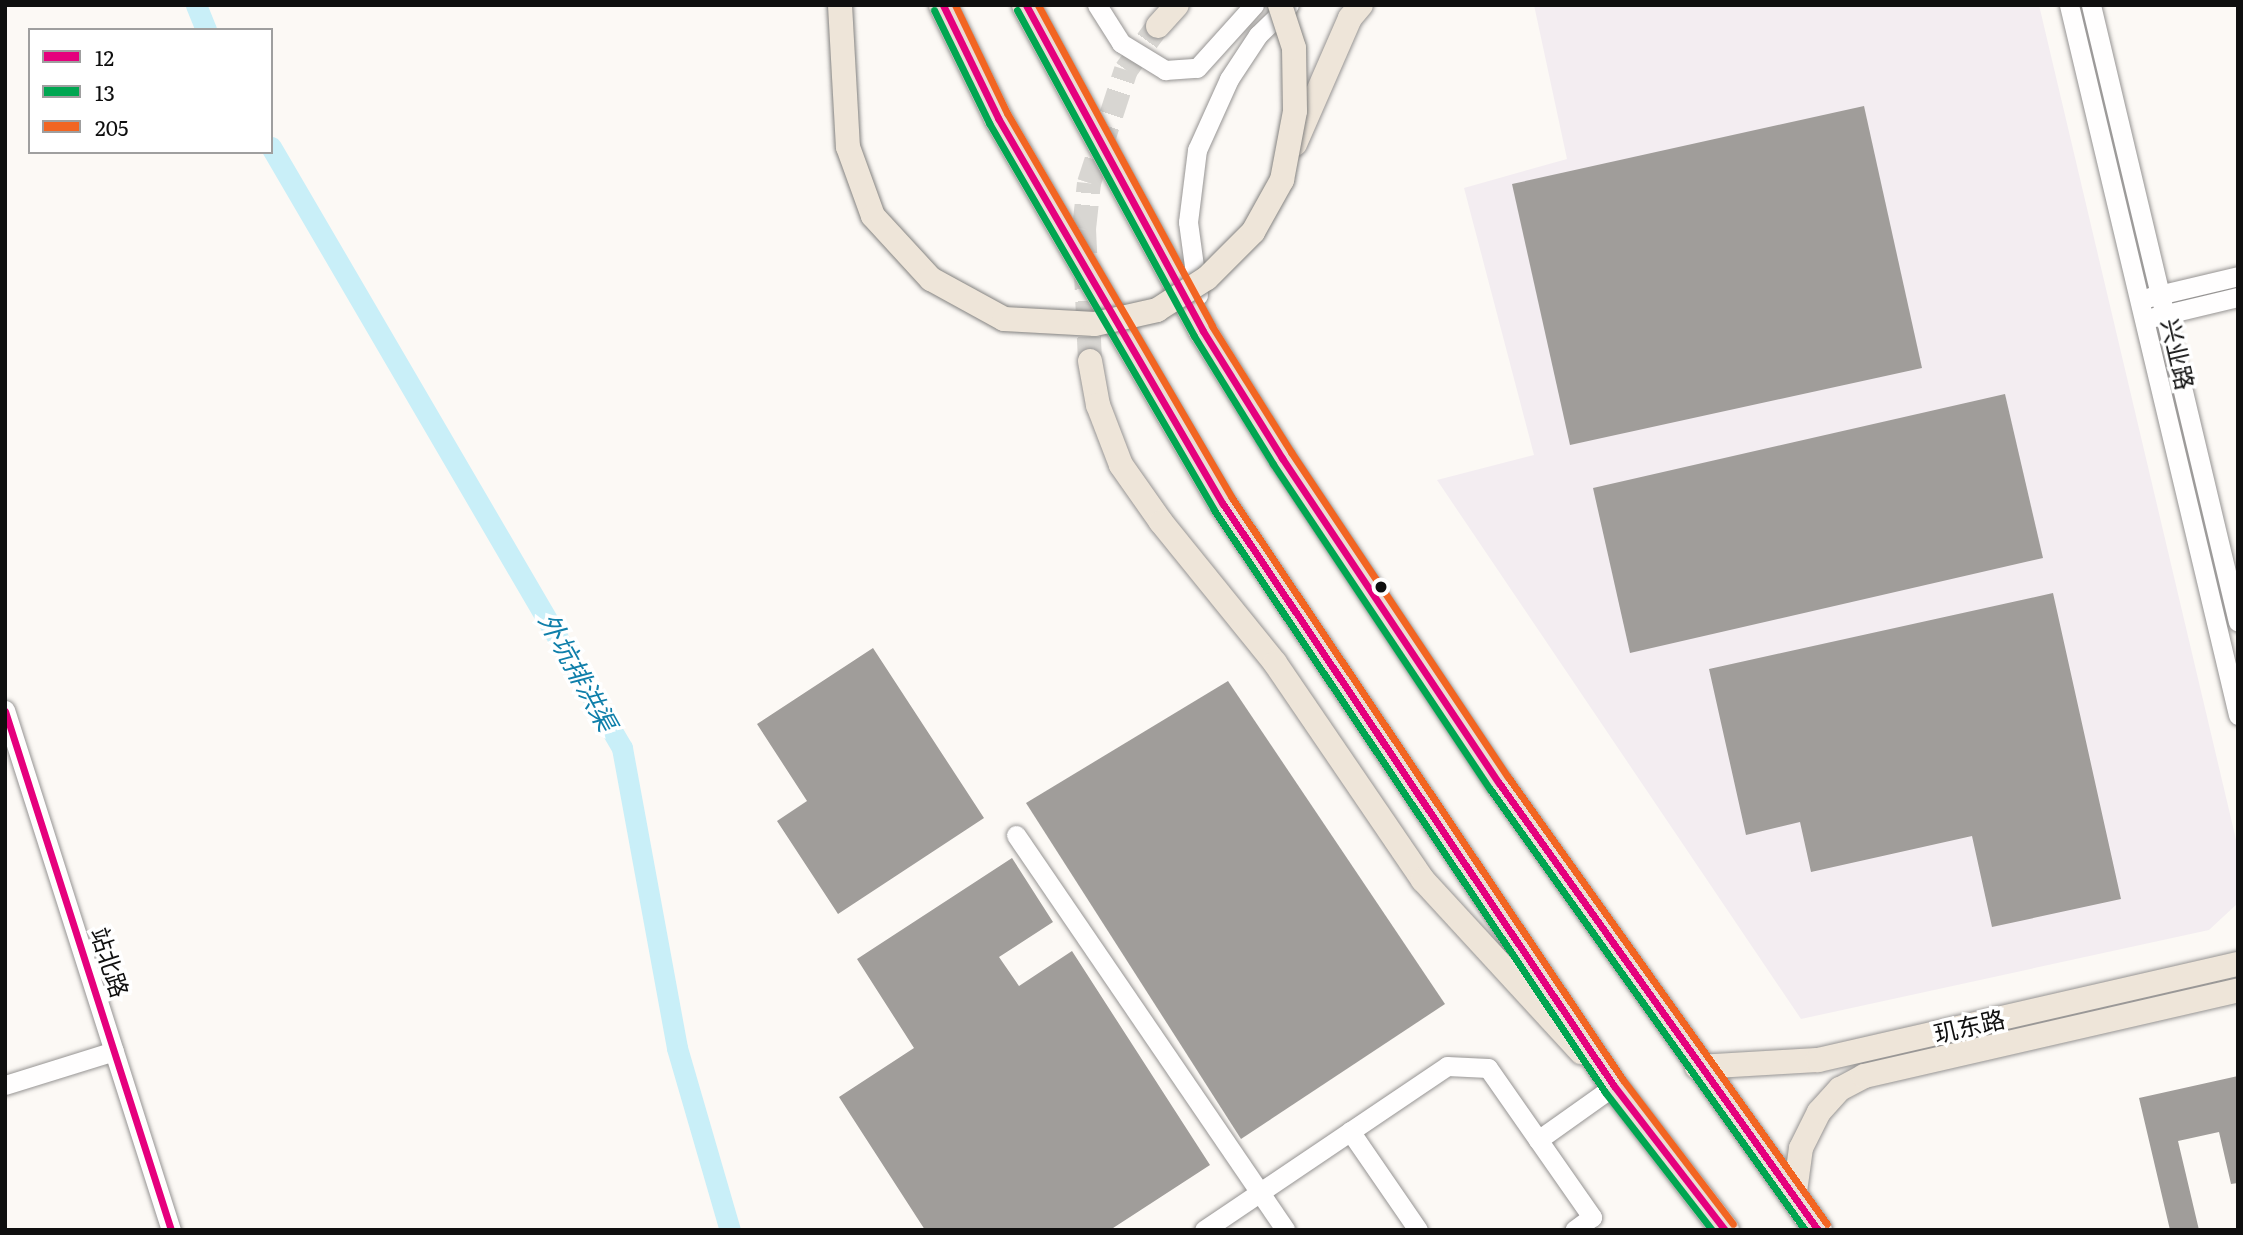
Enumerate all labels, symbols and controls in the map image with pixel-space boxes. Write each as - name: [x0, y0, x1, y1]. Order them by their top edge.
- legend: [28, 28, 273, 154]
- text: 12: [95, 41, 114, 72]
- text: 13: [95, 76, 115, 107]
- text: 205: [95, 111, 128, 142]
- street label: 兴业路: [2157, 316, 2201, 392]
- unlabelled marker: [1374, 580, 1388, 594]
- water label: 外坑排洪渠: [534, 607, 624, 735]
- street label: 站北路: [86, 923, 136, 1001]
- street label: 玑东路: [1931, 1003, 2007, 1047]

